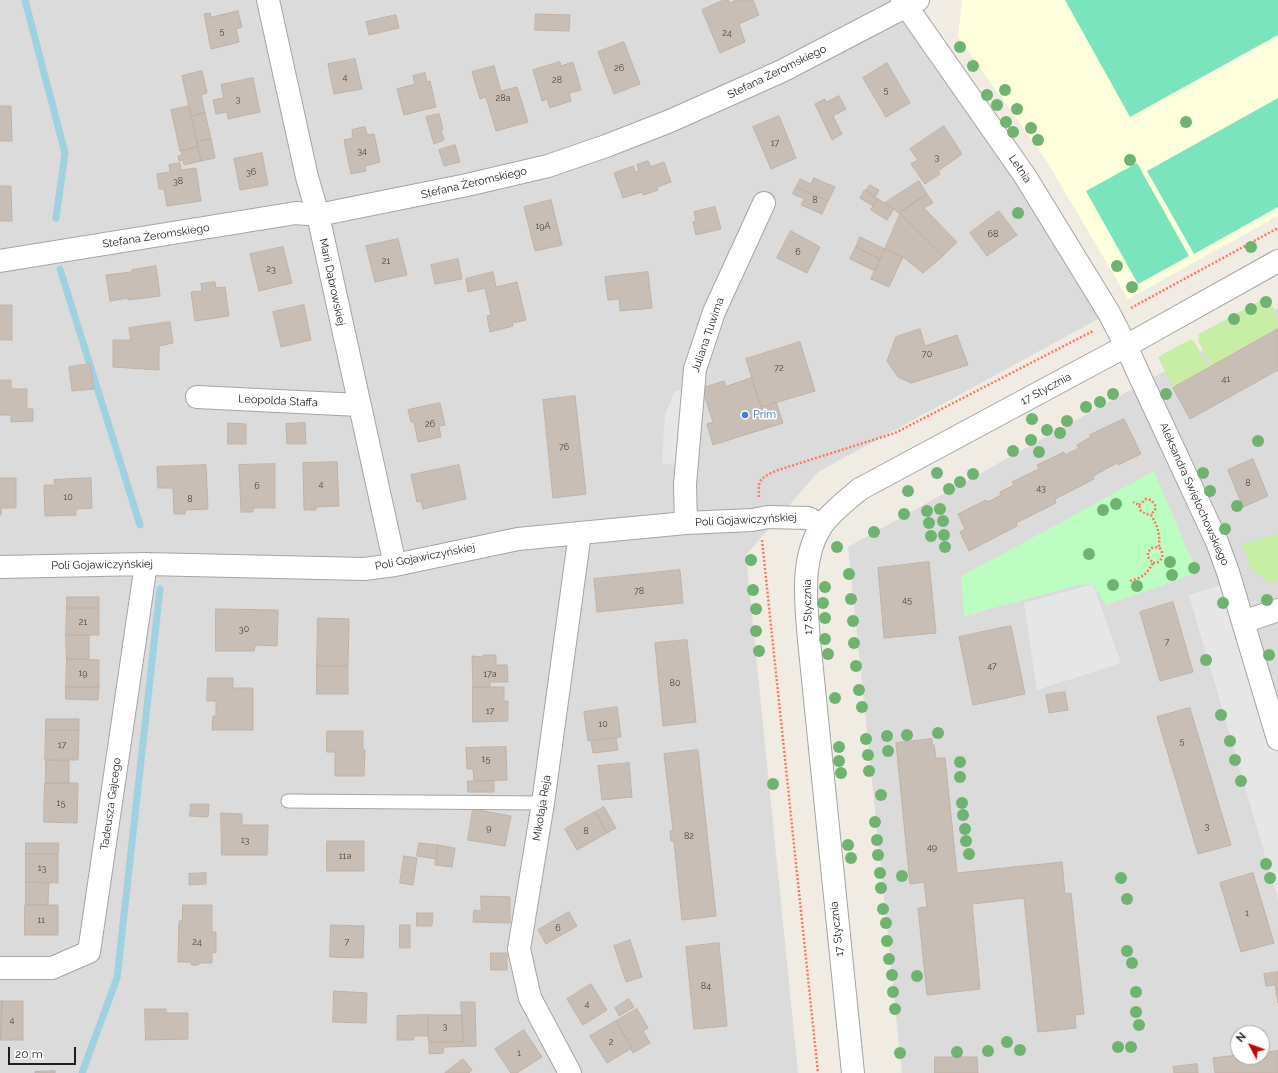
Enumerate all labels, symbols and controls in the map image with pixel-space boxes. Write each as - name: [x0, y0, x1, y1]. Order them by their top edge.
- house number: 5: [220, 26, 224, 36]
- house number: 24: [722, 28, 732, 38]
- street label: Stefana Żeromskiego: [725, 42, 829, 102]
- house number: 26: [614, 63, 624, 73]
- house number: 4: [343, 72, 347, 82]
- house number: 28: [552, 75, 562, 85]
- house number: 5: [884, 85, 888, 95]
- house number: 28a: [496, 93, 510, 103]
- house number: 3: [236, 94, 240, 104]
- house number: 17: [771, 138, 779, 148]
- house number: 34: [357, 146, 367, 156]
- house number: 3: [935, 152, 939, 162]
- street label: Letnia: [1006, 152, 1034, 186]
- street label: Stefana Żeromskiego: [420, 164, 528, 202]
- house number: 36: [246, 167, 256, 177]
- house number: 38: [173, 176, 183, 186]
- house number: 8: [812, 195, 818, 205]
- street label: Stefana Żeromskiego: [102, 221, 210, 251]
- house number: 19A: [535, 221, 551, 231]
- house number: 68: [988, 229, 998, 239]
- street label: Marii Dąbrowskiej: [316, 237, 348, 327]
- house number: 6: [795, 247, 801, 257]
- house number: 21: [382, 256, 390, 266]
- house number: 23: [266, 264, 276, 274]
- street label: Juliana Tuwima: [689, 296, 727, 374]
- house number: 70: [922, 349, 932, 359]
- house number: 72: [774, 363, 784, 373]
- street label: 17 Stycznia: [1018, 370, 1074, 408]
- house number: 41: [1222, 374, 1230, 384]
- street label: Leopolda Staffa: [238, 392, 318, 410]
- place label: Prim: [753, 408, 776, 422]
- marker: Prim: [740, 410, 750, 420]
- house number: 26: [425, 419, 435, 429]
- street label: Aleksandra Świętochowskiego: [1156, 420, 1232, 568]
- house number: 76: [559, 442, 569, 452]
- house number: 8: [1245, 478, 1251, 488]
- house number: 4: [319, 479, 323, 489]
- house number: 6: [254, 481, 260, 491]
- house number: 43: [1036, 483, 1046, 493]
- house number: 10: [63, 492, 73, 502]
- house number: 8: [187, 494, 193, 504]
- street label: Poli Gojawiczyńskiej: [695, 511, 797, 529]
- street label: Poli Gojawiczyńskiej: [374, 541, 476, 573]
- street label: Poli Gojawiczyńskiej: [51, 558, 153, 572]
- street label: 17 Stycznia: [801, 579, 815, 635]
- house number: 78: [634, 586, 644, 596]
- house number: 45: [902, 595, 912, 605]
- house number: 21: [79, 617, 87, 627]
- house number: 30: [239, 624, 249, 634]
- house number: 7: [1165, 637, 1169, 647]
- house number: 47: [987, 661, 997, 671]
- house number: 19: [78, 668, 88, 678]
- house number: 17a: [483, 669, 497, 679]
- house number: 80: [670, 678, 680, 688]
- house number: 17: [486, 706, 494, 716]
- house number: 10: [598, 719, 608, 729]
- house number: 5: [1180, 736, 1184, 746]
- house number: 17: [58, 740, 66, 750]
- house number: 15: [482, 754, 490, 764]
- street label: Tadeusza Gajcego: [98, 757, 124, 851]
- street label: Mikołaja Reja: [530, 774, 554, 842]
- house number: 15: [57, 798, 65, 808]
- house number: 3: [1205, 821, 1209, 831]
- house number: 9: [486, 823, 492, 833]
- house number: 8: [583, 826, 589, 836]
- house number: 82: [684, 831, 694, 841]
- house number: 13: [241, 835, 249, 845]
- house number: 49: [927, 842, 937, 852]
- house number: 11a: [339, 851, 351, 861]
- house number: 13: [38, 863, 46, 873]
- street label: 17 Stycznia: [828, 901, 846, 957]
- house number: 1: [1245, 908, 1249, 918]
- house number: 11: [37, 915, 45, 925]
- house number: 6: [555, 923, 561, 933]
- house number: 24: [192, 937, 202, 947]
- house number: 7: [345, 937, 349, 947]
- house number: 84: [701, 981, 711, 991]
- house number: 4: [585, 999, 589, 1009]
- house number: 4: [10, 1015, 14, 1025]
- house number: 3: [443, 1021, 447, 1031]
- north arrow: [1230, 1025, 1270, 1065]
- text: N: [1234, 1030, 1249, 1045]
- house number: 2: [609, 1037, 613, 1047]
- scale bar: [10, 1039, 78, 1065]
- text: 20 m: [15, 1047, 43, 1061]
- house number: 1: [517, 1048, 521, 1058]

